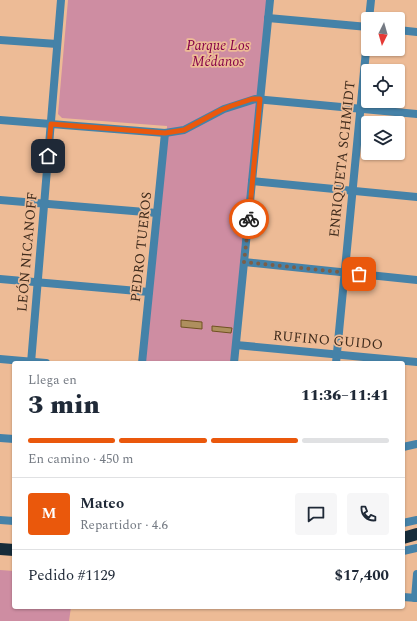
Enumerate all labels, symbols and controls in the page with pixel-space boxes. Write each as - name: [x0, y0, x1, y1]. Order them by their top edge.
- north arrow: [361, 12, 405, 56]
- map controls: [361, 12, 405, 160]
- park label: Parque Los Médanos: [186, 35, 250, 72]
- button: locate: [361, 64, 405, 108]
- street label: ENRIQUETA SCHMIDT: [323, 80, 361, 238]
- button: layers: [361, 116, 405, 160]
- pin: [31, 139, 65, 173]
- icon: home: [37, 145, 59, 167]
- street label: LEÓN NICANOFF: [11, 191, 43, 313]
- street label: PEDRO TUEROS: [125, 191, 157, 303]
- courier: [229, 199, 269, 239]
- icon: bike: [238, 208, 260, 230]
- pin: [342, 257, 376, 291]
- icon: bag: [348, 263, 370, 285]
- street label: RUFINO GUIDO: [272, 325, 384, 355]
- text: Llega en: [28, 370, 77, 390]
- text: 11:36–11:41: [301, 384, 389, 407]
- text: 3 min: [28, 385, 100, 425]
- text: En camino · 450 m: [28, 449, 133, 469]
- text: Mateo: [80, 492, 124, 515]
- button: chat: [295, 493, 337, 535]
- button: phone: [347, 493, 389, 535]
- text: M: [42, 502, 56, 525]
- text: Repartidor · 4.6: [80, 515, 168, 535]
- text: Pedido #1129: [28, 564, 115, 587]
- text: $17,400: [334, 564, 389, 587]

